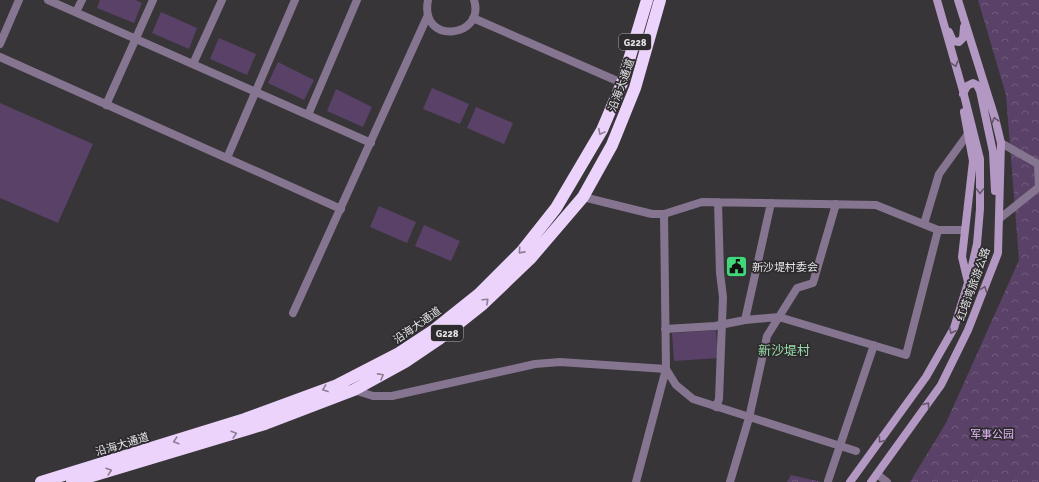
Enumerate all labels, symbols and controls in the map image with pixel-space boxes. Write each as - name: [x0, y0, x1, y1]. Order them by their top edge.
- road number: G228: [619, 34, 651, 50]
- street label: 沿海大通道: [606, 57, 637, 113]
- one-way arrow: [950, 61, 959, 68]
- one-way arrow: [991, 117, 1000, 124]
- one-way arrow: [598, 127, 606, 135]
- one-way arrow: [976, 188, 984, 194]
- one-way arrow: [519, 246, 526, 254]
- street label: 红塔湾旅游公路: [954, 246, 993, 323]
- public building icon: 新沙堤村委会: [724, 254, 750, 280]
- place label: 新沙堤村委会: [752, 261, 818, 274]
- one-way arrow: [979, 285, 988, 292]
- one-way arrow: [481, 298, 489, 306]
- street label: 沿海大通道: [391, 304, 444, 347]
- road number: G228: [431, 325, 463, 341]
- one-way arrow: [949, 327, 956, 335]
- district label: 新沙堤村: [758, 343, 810, 359]
- one-way arrow: [376, 373, 384, 381]
- one-way arrow: [322, 385, 329, 393]
- one-way arrow: [922, 402, 930, 409]
- park label: 军事公园: [970, 428, 1014, 441]
- street label: 沿海大通道: [94, 430, 150, 459]
- one-way arrow: [230, 430, 237, 439]
- one-way arrow: [173, 436, 180, 444]
- one-way arrow: [878, 436, 885, 443]
- one-way arrow: [106, 467, 113, 476]

